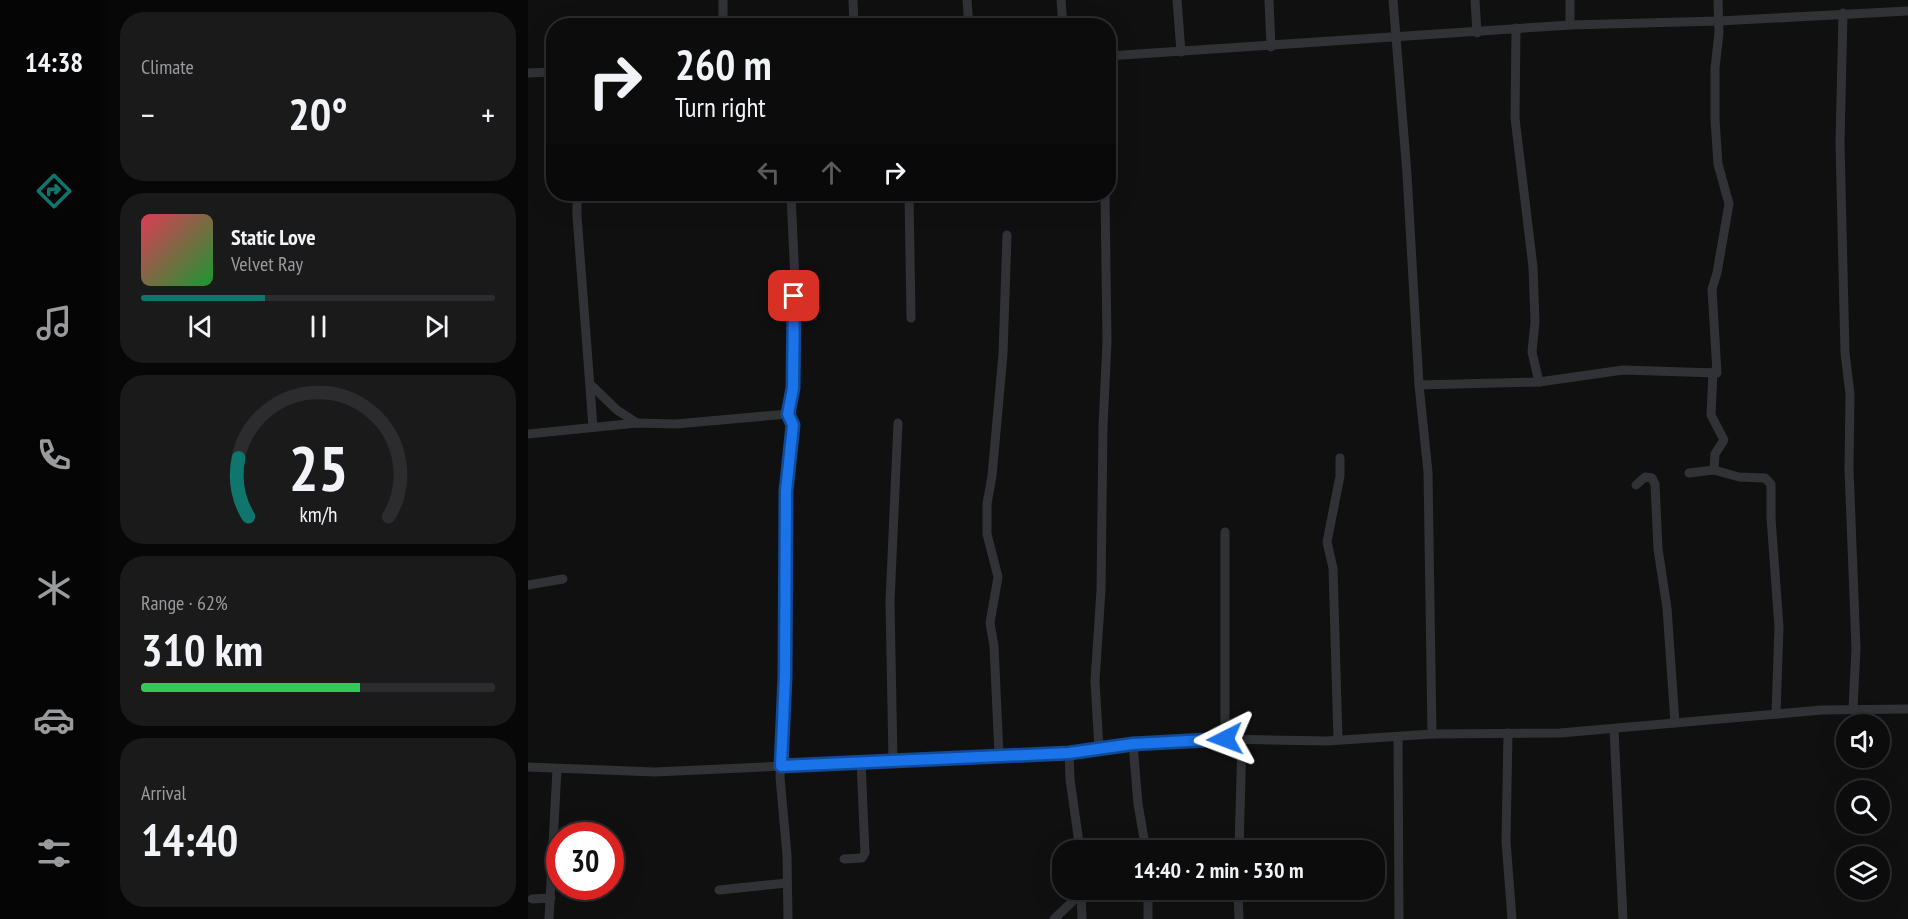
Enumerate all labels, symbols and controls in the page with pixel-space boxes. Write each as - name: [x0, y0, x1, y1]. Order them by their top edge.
- text: 260 m: [675, 37, 772, 92]
- icon: right: [576, 42, 654, 120]
- text: 14:38: [25, 45, 83, 79]
- text: Climate: [141, 54, 194, 80]
- text: 20°: [288, 84, 348, 142]
- text: Turn right: [675, 90, 766, 124]
- text: −: [141, 93, 155, 136]
- text: +: [481, 93, 495, 136]
- icon: left: [752, 156, 785, 189]
- icon: ahead: [815, 156, 848, 189]
- icon: right: [878, 156, 911, 189]
- icon: directions: [33, 170, 75, 212]
- text: Static Love: [231, 223, 316, 251]
- text: Velvet Ray: [231, 251, 303, 277]
- pin: [768, 270, 819, 321]
- icon: arrive: [777, 279, 810, 312]
- icon: music: [33, 302, 75, 344]
- icon: previous: [184, 310, 217, 343]
- icon: pause: [302, 310, 335, 343]
- icon: next: [420, 310, 453, 343]
- text: 25: [288, 427, 348, 508]
- icon: phone: [33, 434, 75, 476]
- text: km/h: [299, 500, 337, 528]
- icon: climate: [33, 567, 75, 609]
- text: Range · 62%: [141, 590, 228, 616]
- text: 310 km: [141, 620, 263, 678]
- icon: car: [33, 699, 75, 741]
- position arrow: [1193, 707, 1257, 771]
- map controls: [1836, 714, 1890, 900]
- button: sound: [1836, 714, 1890, 768]
- text: Arrival: [141, 780, 186, 806]
- button: search: [1836, 780, 1890, 834]
- text: 14:40: [141, 810, 238, 868]
- speed limit sign: 30: [546, 822, 624, 900]
- icon: filters: [33, 832, 75, 874]
- button: layers: [1836, 846, 1890, 900]
- text: 14:40 · 2 min · 530 m: [1133, 856, 1304, 884]

